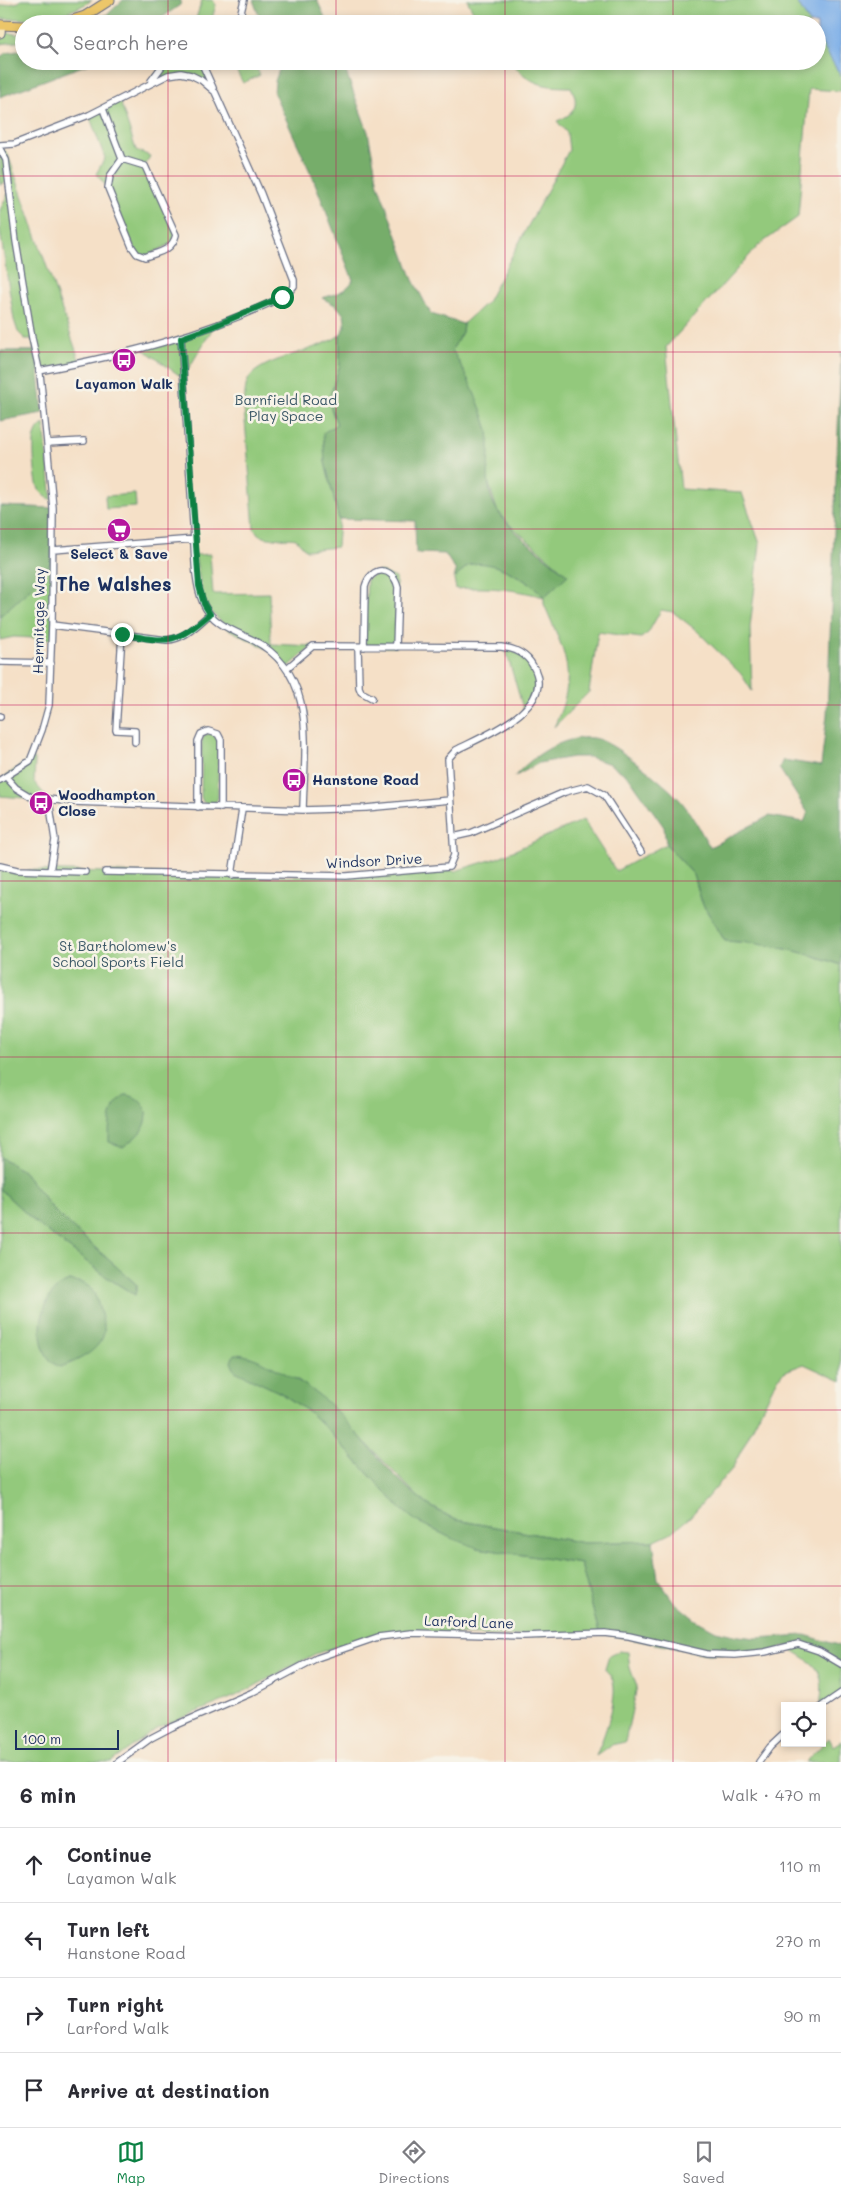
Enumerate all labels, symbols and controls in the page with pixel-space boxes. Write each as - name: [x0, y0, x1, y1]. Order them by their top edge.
- search box: [15, 15, 826, 70]
- icon: search: [33, 29, 61, 57]
- text: Search here: [73, 30, 189, 55]
- route start: [271, 286, 294, 309]
- bus stop icon: Layamon Walk: [111, 347, 137, 373]
- place label: Layamon Walk: [75, 374, 173, 393]
- park label: Barnfield Road Play Space: [235, 390, 337, 425]
- supermarket icon: Select & Save: [106, 517, 132, 543]
- place label: Select & Save: [70, 544, 168, 563]
- street label: Hermitage Way: [28, 568, 49, 674]
- district label: The Walshes: [57, 571, 171, 596]
- route end: [111, 623, 134, 646]
- bus stop icon: Hanstone Road: [281, 767, 307, 793]
- place label: Hanstone Road: [312, 770, 419, 789]
- place label: Woodhampton Close: [58, 785, 155, 820]
- bus stop icon: Woodhampton Close: [28, 790, 54, 816]
- street label: Windsor Drive: [325, 848, 423, 873]
- park label: St Bartholomew's School Sports Field: [52, 936, 184, 971]
- street label: Larford Lane: [424, 1610, 514, 1633]
- map controls: [781, 1702, 826, 1747]
- button: locate: [781, 1702, 826, 1747]
- scale bar: [15, 1727, 119, 1750]
- text: 100 m: [22, 1729, 61, 1748]
- text: 6 min: [20, 1781, 76, 1808]
- text: Walk · 470 m: [721, 1784, 821, 1805]
- text: Continue: [67, 1842, 152, 1867]
- icon: ahead: [20, 1851, 48, 1879]
- text: 110 m: [779, 1855, 821, 1876]
- text: Layamon Walk: [67, 1867, 176, 1888]
- text: Turn left: [67, 1917, 150, 1942]
- icon: left: [20, 1926, 48, 1954]
- text: 270 m: [775, 1930, 821, 1951]
- text: Hanstone Road: [67, 1942, 185, 1963]
- text: Turn right: [67, 1992, 164, 2017]
- icon: right: [20, 2001, 48, 2029]
- text: 90 m: [784, 2005, 821, 2026]
- text: Larford Walk: [67, 2017, 169, 2038]
- icon: arrive: [20, 2076, 48, 2104]
- text: Arrive at destination: [67, 2078, 270, 2103]
- tab: Map: [117, 2138, 145, 2187]
- tab: Directions: [378, 2138, 450, 2187]
- tab: Saved: [683, 2138, 724, 2187]

